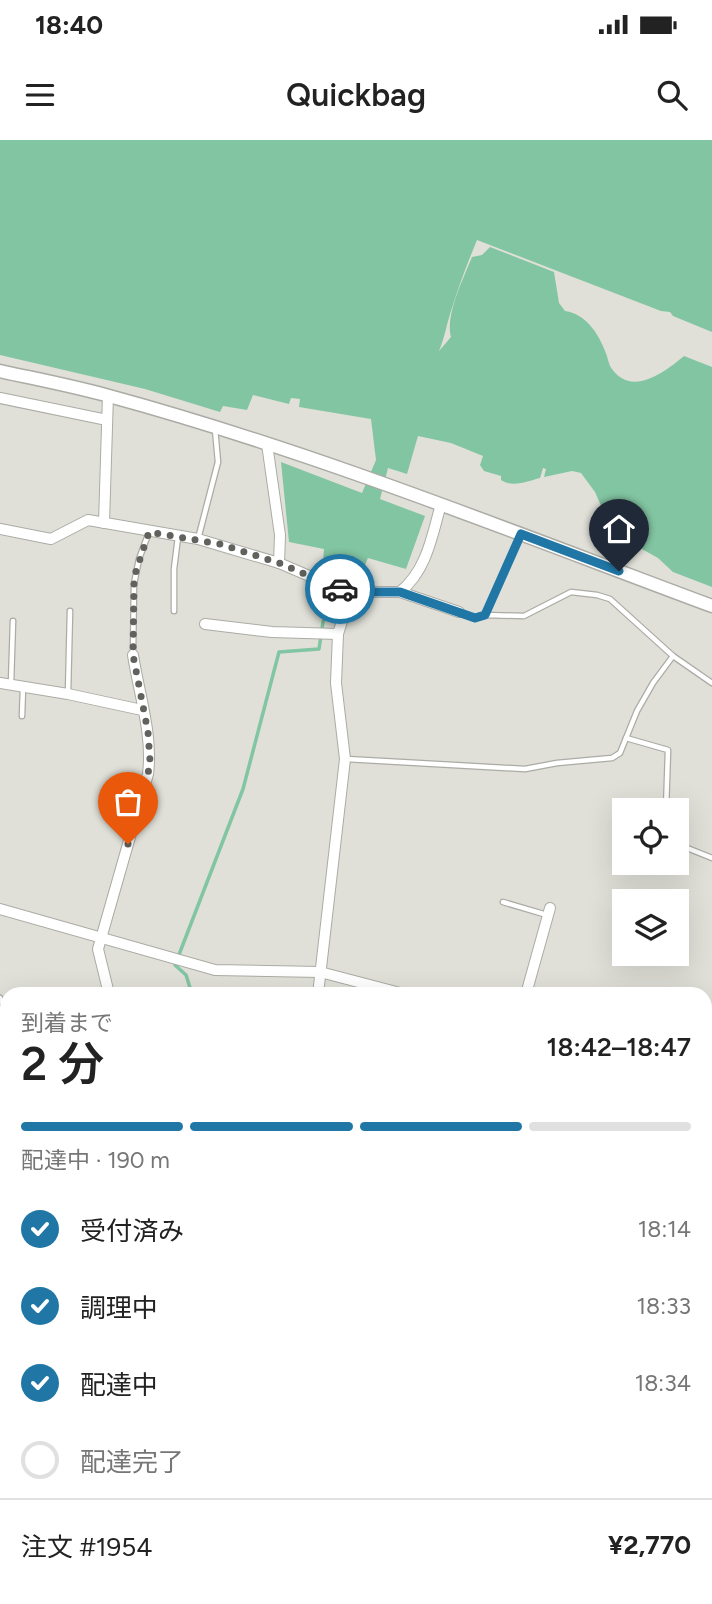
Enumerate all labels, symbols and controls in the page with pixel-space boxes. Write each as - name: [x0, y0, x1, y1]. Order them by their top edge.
- text: 18:40: [35, 9, 103, 41]
- icon: menu: [21, 76, 59, 114]
- text: Quickbag: [286, 76, 426, 114]
- icon: search: [653, 76, 691, 114]
- pin: [589, 499, 649, 571]
- icon: home: [600, 510, 638, 548]
- courier: [305, 554, 375, 624]
- icon: car: [321, 570, 359, 608]
- pin: [98, 772, 158, 844]
- icon: bag: [109, 783, 147, 821]
- map controls: [612, 798, 689, 966]
- button: locate: [612, 798, 689, 875]
- button: layers: [612, 889, 689, 966]
- text: 到着まで: [21, 1009, 113, 1037]
- text: 18:42–18:47: [547, 1031, 691, 1063]
- text: 2 分: [21, 1036, 104, 1092]
- text: 配達中 · 190 m: [21, 1146, 170, 1174]
- icon: check: [21, 1210, 59, 1248]
- text: 受付済み: [80, 1215, 184, 1247]
- text: 18:14: [638, 1215, 691, 1243]
- icon: check: [21, 1287, 59, 1325]
- text: 調理中: [80, 1292, 158, 1324]
- text: 18:33: [637, 1292, 691, 1320]
- icon: check: [21, 1364, 59, 1402]
- text: 配達中: [80, 1369, 158, 1401]
- text: 18:34: [635, 1369, 691, 1397]
- text: 配達完了: [80, 1446, 184, 1478]
- text: ¥2,770: [608, 1529, 691, 1561]
- text: 注文 #1954: [21, 1531, 152, 1563]

